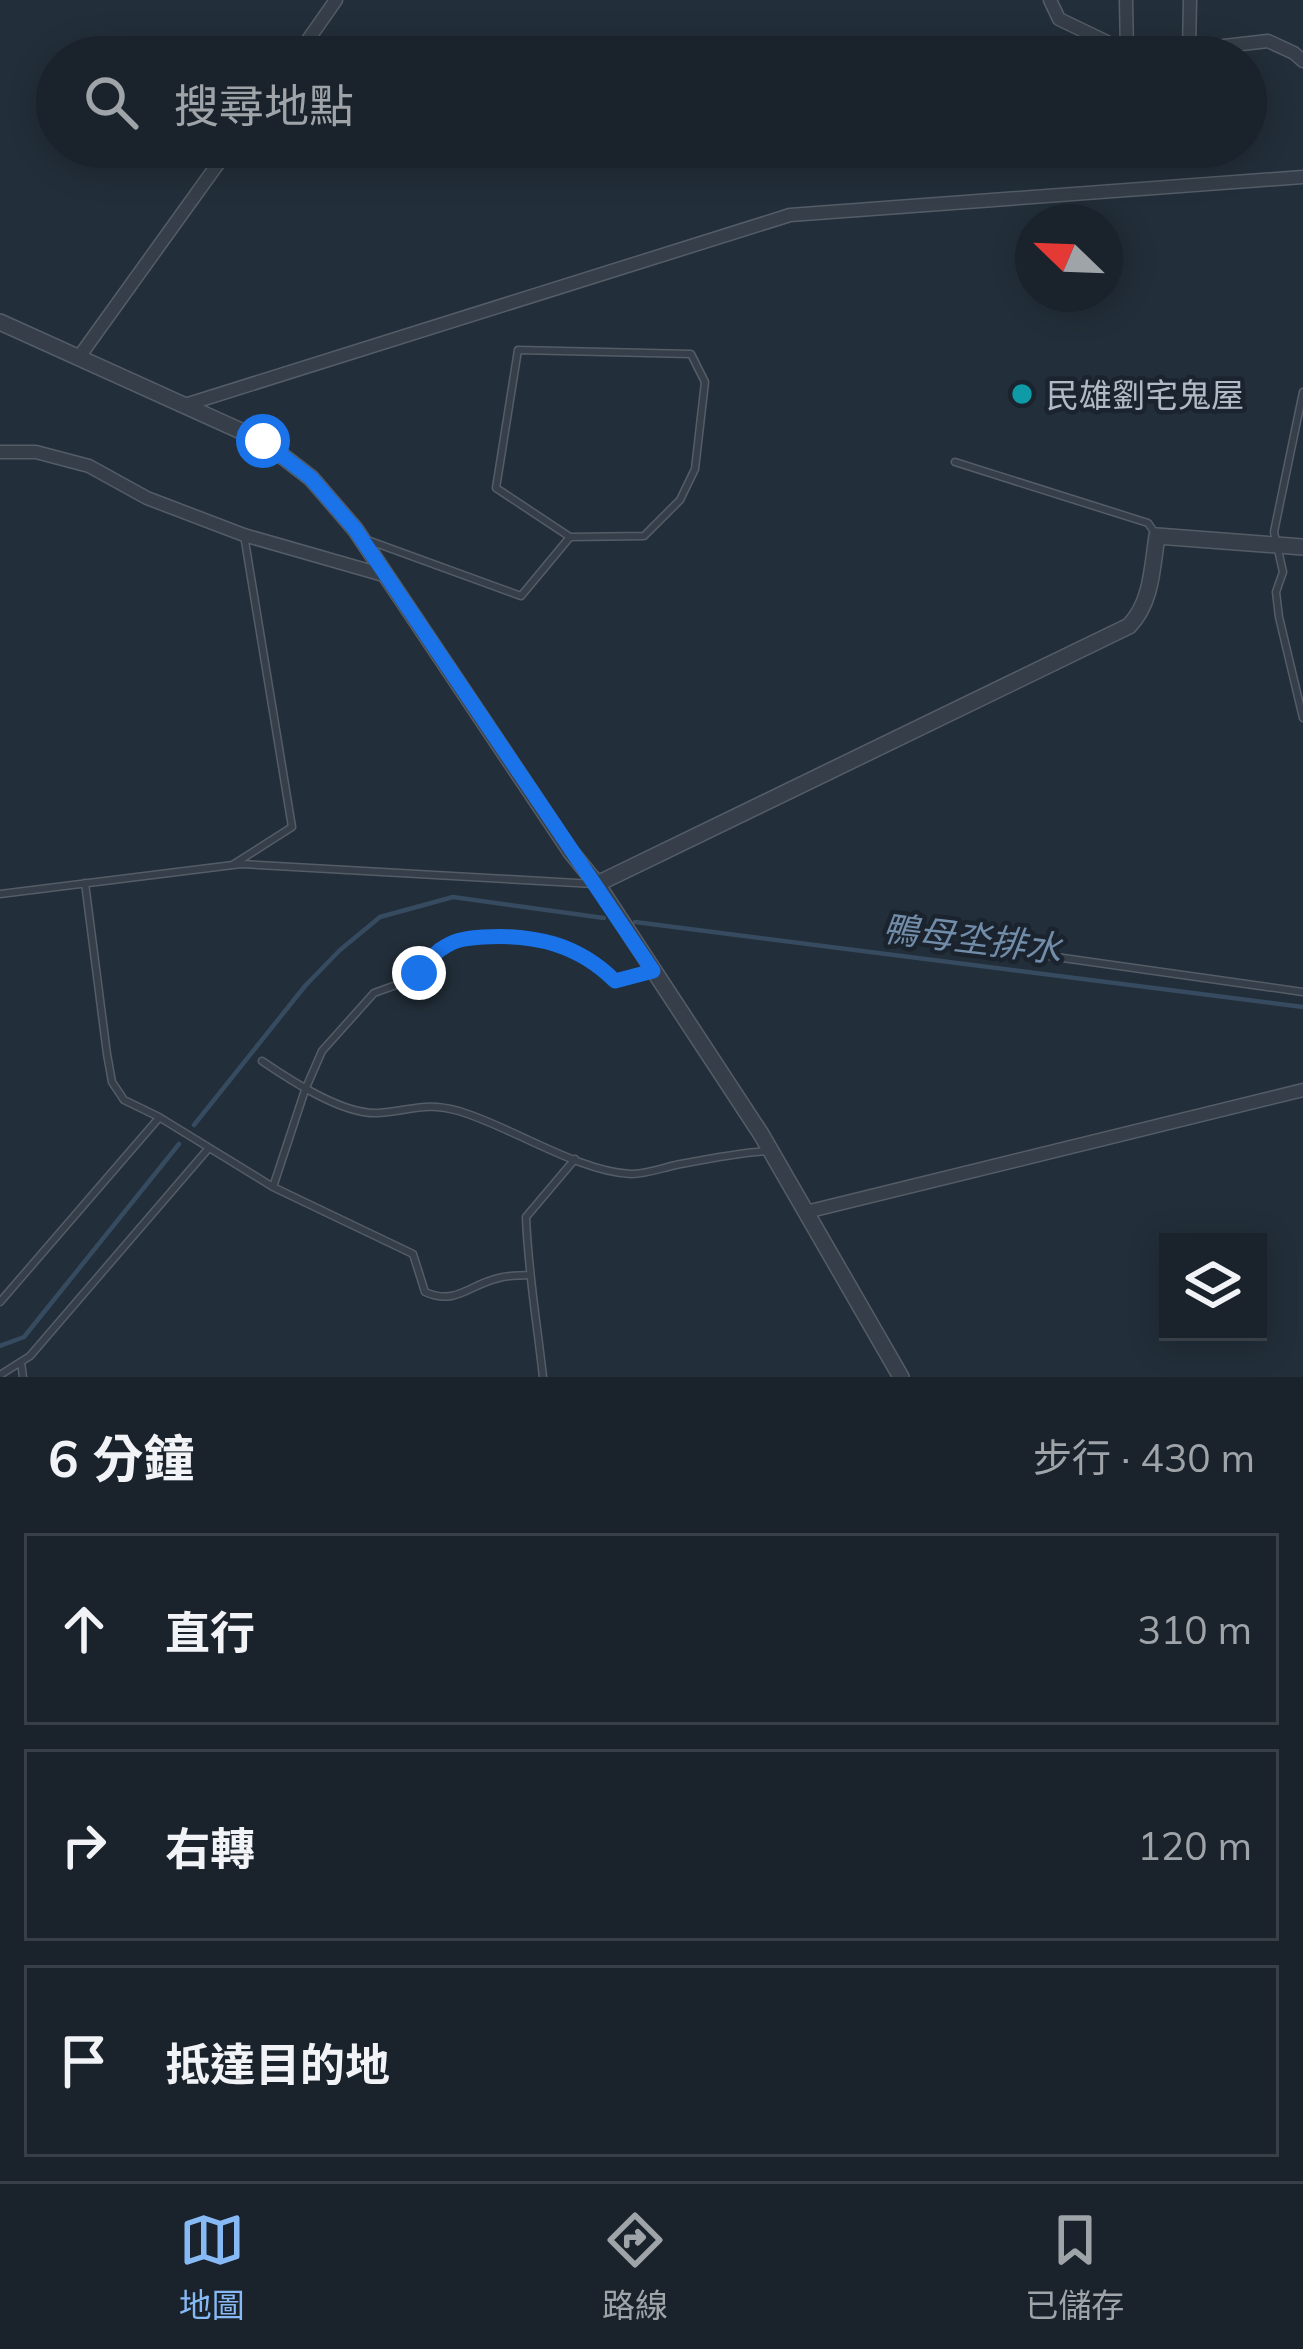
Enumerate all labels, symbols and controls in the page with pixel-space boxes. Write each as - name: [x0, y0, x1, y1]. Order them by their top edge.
- search box: [36, 36, 1267, 168]
- icon: search: [78, 69, 144, 135]
- text: 搜尋地點: [174, 77, 354, 133]
- north arrow: [1015, 204, 1123, 312]
- place label: 民雄劉宅鬼屋: [1046, 374, 1244, 415]
- marker: 民雄劉宅鬼屋: [1009, 381, 1035, 407]
- route start: [236, 414, 290, 468]
- water label: 鴨母坔排水: [880, 905, 1066, 972]
- route end: [392, 946, 446, 1000]
- map controls: [1159, 1233, 1267, 1341]
- button: layers: [1159, 1233, 1267, 1341]
- text: 6 分鐘: [48, 1426, 195, 1490]
- text: 步行 · 430 m: [1033, 1433, 1255, 1482]
- icon: ahead: [51, 1596, 117, 1662]
- text: 直行: [165, 1604, 255, 1660]
- text: 310 m: [1137, 1605, 1252, 1654]
- icon: right: [51, 1812, 117, 1878]
- text: 右轉: [165, 1820, 255, 1876]
- text: 120 m: [1137, 1821, 1252, 1870]
- icon: arrive: [51, 2028, 117, 2094]
- text: 抵達目的地: [165, 2036, 390, 2092]
- tab: 地圖: [179, 2207, 245, 2327]
- tab: 路線: [602, 2207, 668, 2327]
- tab: 已儲存: [1025, 2207, 1124, 2327]

